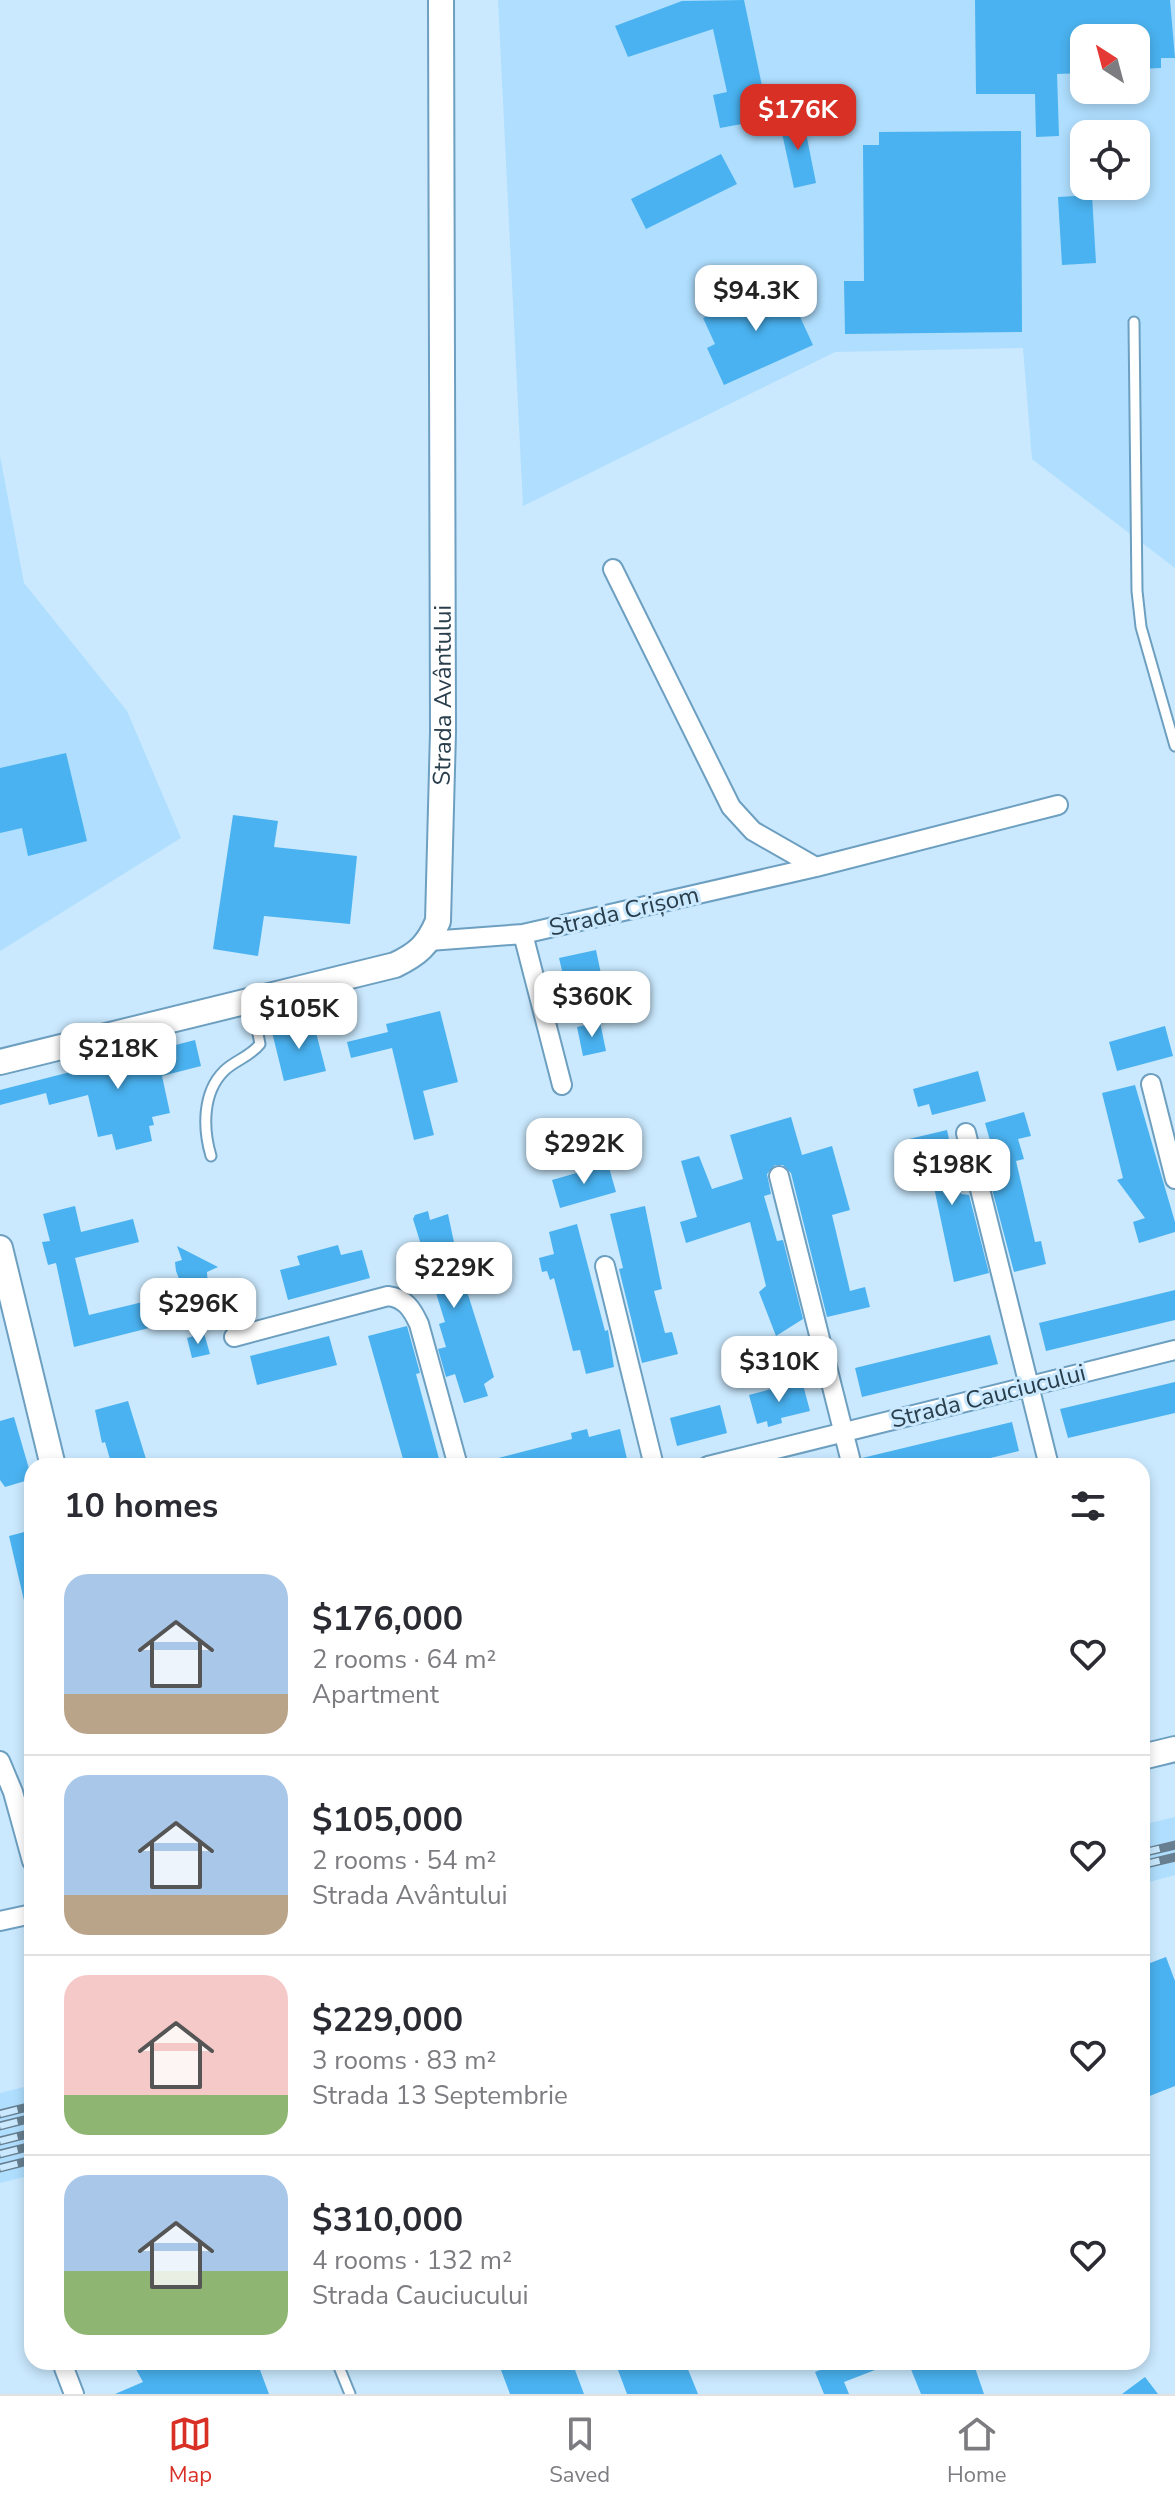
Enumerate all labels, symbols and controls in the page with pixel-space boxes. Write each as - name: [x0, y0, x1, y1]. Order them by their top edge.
- north arrow: [1070, 24, 1150, 104]
- map controls: [1070, 24, 1150, 200]
- pin: $176K: [742, 84, 854, 152]
- text: $176K: [758, 92, 838, 127]
- button: locate: [1070, 120, 1150, 200]
- pin: $94.3K: [691, 265, 821, 333]
- text: $94.3K: [713, 273, 799, 308]
- street label: Strada Avântului: [426, 605, 459, 786]
- street label: Strada Crișom: [546, 878, 702, 944]
- pin: $360K: [536, 971, 648, 1039]
- text: $360K: [552, 979, 632, 1014]
- pin: $105K: [243, 983, 355, 1051]
- text: $105K: [259, 991, 339, 1026]
- pin: $218K: [62, 1023, 174, 1091]
- text: $218K: [78, 1031, 158, 1066]
- pin: $292K: [528, 1118, 640, 1186]
- text: $292K: [544, 1126, 624, 1161]
- pin: $198K: [896, 1139, 1008, 1207]
- text: $198K: [912, 1147, 992, 1182]
- pin: $229K: [398, 1242, 510, 1310]
- text: $229K: [414, 1250, 494, 1285]
- pin: $296K: [142, 1278, 254, 1346]
- text: $296K: [158, 1286, 238, 1321]
- pin: $310K: [723, 1336, 835, 1404]
- text: $310K: [739, 1344, 819, 1379]
- street label: Strada Cauciucului: [887, 1356, 1089, 1436]
- text: 10 homes: [64, 1483, 218, 1529]
- icon: filters: [1066, 1484, 1110, 1528]
- text: $176,000: [312, 1596, 463, 1642]
- icon: home: [128, 1606, 224, 1702]
- icon: heart: [1066, 1632, 1110, 1676]
- text: 2 rooms · 64 m²: [312, 1642, 496, 1677]
- text: Apartment: [312, 1677, 439, 1712]
- text: $105,000: [312, 1797, 463, 1843]
- icon: home: [128, 1807, 224, 1903]
- icon: heart: [1066, 1833, 1110, 1877]
- text: 2 rooms · 54 m²: [312, 1843, 496, 1878]
- text: Strada Avântului: [312, 1878, 508, 1913]
- text: $229,000: [312, 1997, 463, 2043]
- icon: home: [128, 2007, 224, 2103]
- icon: heart: [1066, 2033, 1110, 2077]
- text: 3 rooms · 83 m²: [312, 2043, 496, 2078]
- text: Strada 13 Septembrie: [312, 2078, 568, 2113]
- text: $310,000: [312, 2197, 463, 2243]
- icon: home: [128, 2207, 224, 2303]
- icon: heart: [1066, 2233, 1110, 2277]
- text: 4 rooms · 132 m²: [312, 2243, 512, 2278]
- text: Strada Cauciucului: [312, 2278, 529, 2313]
- tab: Map: [168, 2412, 212, 2490]
- tab: Saved: [549, 2412, 610, 2490]
- tab: Home: [947, 2412, 1007, 2490]

